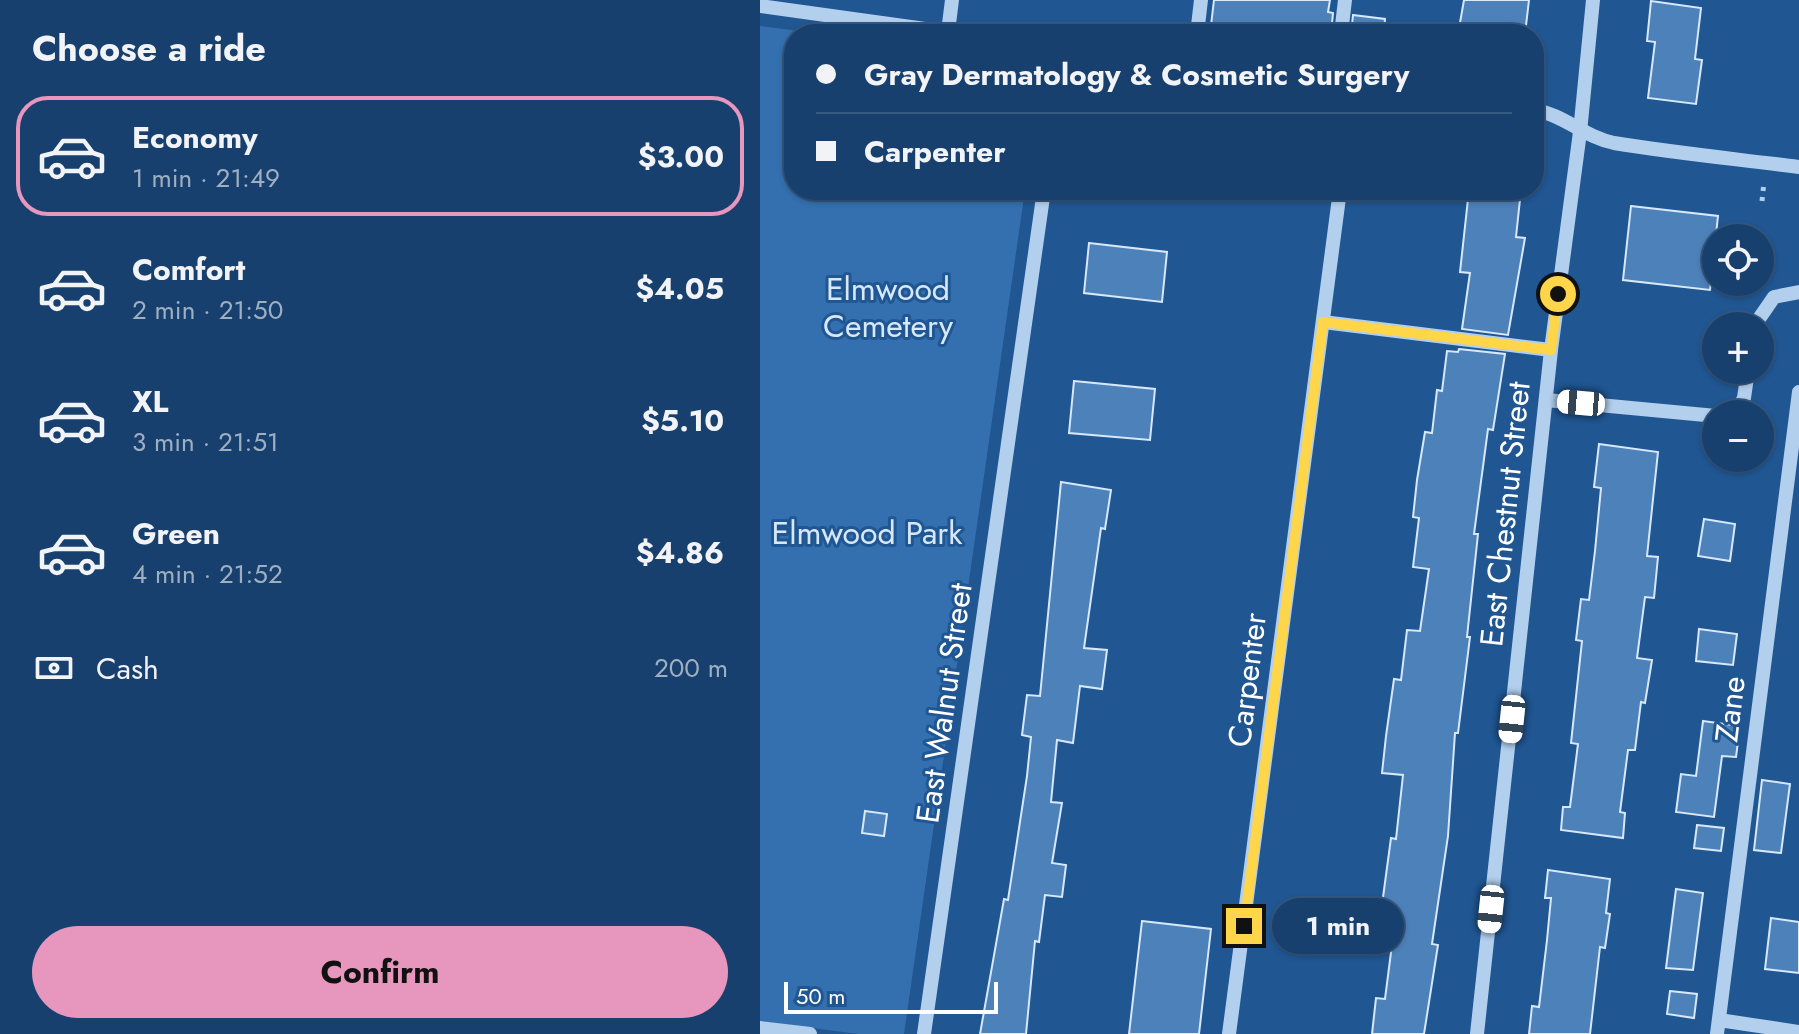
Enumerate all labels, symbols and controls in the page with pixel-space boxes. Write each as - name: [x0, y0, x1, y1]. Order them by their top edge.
- text: Choose a ride: [32, 22, 266, 74]
- text: Gray Dermatology & Cosmetic Surgery: [864, 53, 1409, 96]
- text: Economy: [132, 116, 258, 159]
- icon: car: [36, 120, 108, 192]
- text: Carpenter: [864, 130, 1006, 173]
- text: $3.00: [638, 135, 724, 178]
- text: 1 min · 21:49: [132, 159, 280, 197]
- map controls: [1702, 224, 1774, 472]
- button: locate: [1702, 224, 1774, 296]
- text: Comfort: [132, 248, 245, 291]
- icon: car: [36, 252, 108, 324]
- park label: Elmwood Cemetery: [823, 266, 954, 349]
- text: $4.05: [636, 267, 724, 310]
- route start: [1540, 276, 1576, 312]
- text: 2 min · 21:50: [132, 291, 283, 329]
- button: +: [1702, 312, 1774, 384]
- street label: East Chestnut Street: [1468, 379, 1542, 649]
- text: XL: [132, 380, 168, 423]
- icon: car: [36, 384, 108, 456]
- car: [1556, 389, 1606, 417]
- text: $5.10: [641, 399, 724, 442]
- button: −: [1702, 400, 1774, 472]
- text: 3 min · 21:51: [132, 423, 279, 461]
- park label: Elmwood Park: [772, 510, 963, 556]
- text: Green: [132, 512, 220, 555]
- icon: car: [36, 516, 108, 588]
- text: $4.86: [636, 531, 724, 574]
- text: 4 min · 21:52: [132, 555, 283, 593]
- street label: East Walnut Street: [904, 580, 984, 826]
- street label: Carpenter: [1216, 610, 1278, 750]
- icon: cash: [32, 646, 76, 690]
- text: Cash: [96, 647, 159, 690]
- text: 200 m: [654, 649, 728, 687]
- street label: Zane: [1703, 673, 1757, 745]
- car: [1498, 694, 1526, 744]
- car: [1477, 884, 1505, 934]
- callout: 1 min: [1272, 898, 1404, 954]
- text: 1 min: [1306, 907, 1370, 945]
- route end: [1226, 908, 1262, 944]
- button: Confirm: [32, 926, 728, 1018]
- scale bar: [784, 978, 998, 1014]
- text: 50 m: [796, 980, 845, 1012]

